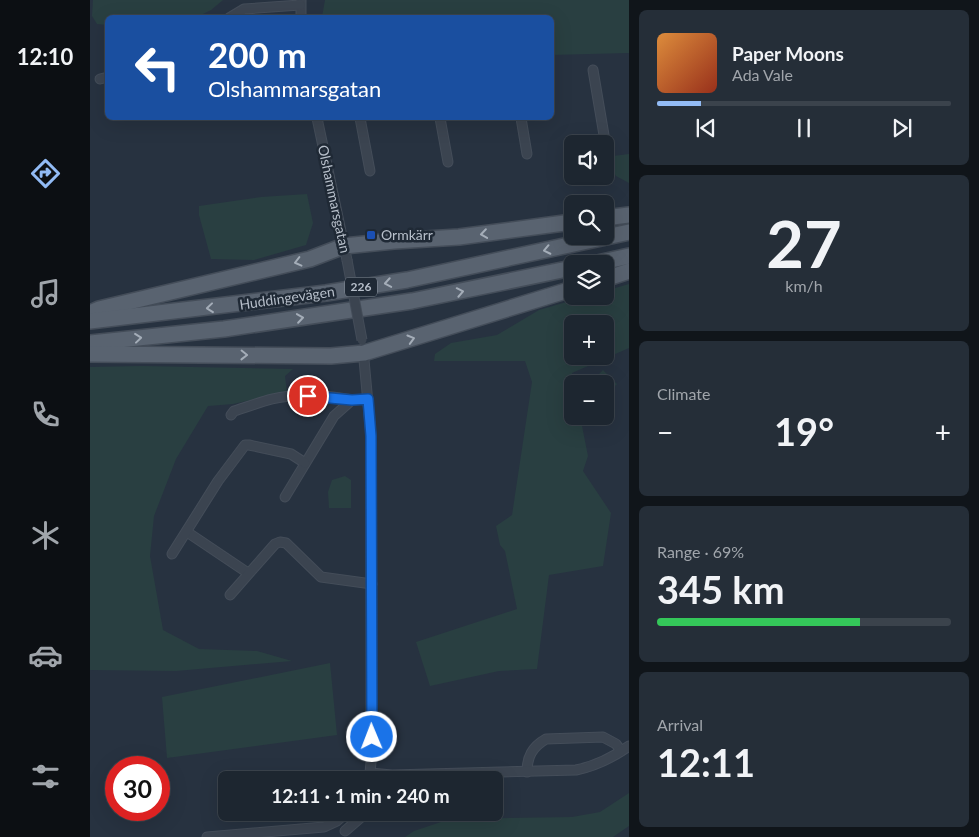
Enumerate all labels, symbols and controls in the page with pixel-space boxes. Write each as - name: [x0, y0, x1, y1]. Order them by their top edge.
- text: 200 m: [208, 33, 307, 75]
- icon: left: [125, 35, 190, 100]
- text: Paper Moons: [732, 42, 844, 65]
- text: 12:10: [17, 43, 73, 70]
- text: Ada Vale: [732, 65, 793, 84]
- text: Olshammarsgatan: [208, 75, 381, 102]
- icon: previous: [692, 114, 720, 142]
- icon: pause: [790, 114, 818, 142]
- icon: next: [888, 114, 916, 142]
- map controls: [564, 135, 614, 425]
- button: sound: [564, 135, 614, 185]
- street label: Olshammarsgatan: [315, 143, 354, 255]
- icon: directions: [28, 156, 63, 191]
- button: search: [564, 195, 614, 245]
- text: 27: [766, 204, 842, 282]
- place label: Ormkärr: [381, 226, 433, 243]
- one-way arrow: [479, 228, 488, 238]
- marker: Ormkärr: [365, 229, 377, 241]
- one-way arrow: [543, 244, 552, 255]
- button: layers: [564, 255, 614, 305]
- one-way arrow: [295, 256, 303, 266]
- icon: music: [28, 276, 63, 311]
- text: km/h: [785, 276, 823, 295]
- one-way arrow: [384, 277, 392, 287]
- road number: 226: [345, 278, 377, 296]
- street label: Huddingevägen: [238, 282, 336, 313]
- one-way arrow: [456, 287, 464, 298]
- one-way arrow: [206, 302, 214, 313]
- one-way arrow: [296, 313, 304, 324]
- button: +: [564, 315, 614, 365]
- one-way arrow: [135, 333, 143, 344]
- one-way arrow: [406, 334, 415, 345]
- one-way arrow: [240, 350, 248, 360]
- pin: [287, 375, 329, 417]
- button: −: [564, 375, 614, 425]
- icon: arrive: [294, 382, 322, 410]
- text: Climate: [657, 384, 710, 403]
- icon: phone: [28, 397, 63, 432]
- text: 19°: [774, 408, 834, 454]
- text: −: [657, 415, 673, 449]
- text: +: [935, 415, 951, 449]
- icon: climate: [28, 518, 63, 553]
- text: Range · 69%: [657, 542, 744, 561]
- text: 345 km: [657, 566, 785, 612]
- icon: car: [28, 638, 63, 673]
- position arrow: [345, 710, 397, 762]
- text: Arrival: [657, 715, 703, 734]
- text: 12:11: [657, 739, 755, 785]
- speed limit sign: 30: [105, 756, 170, 821]
- icon: filters: [28, 759, 63, 794]
- text: 12:11 · 1 min · 240 m: [271, 784, 450, 807]

